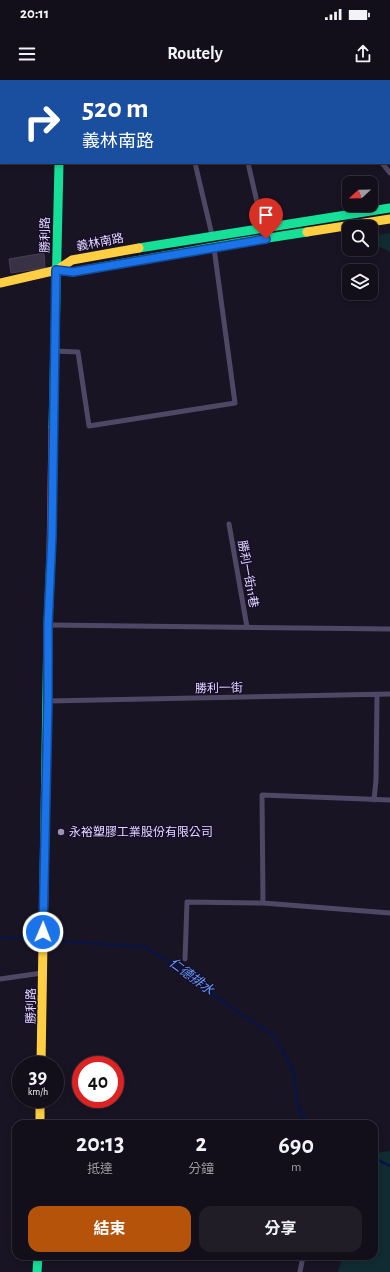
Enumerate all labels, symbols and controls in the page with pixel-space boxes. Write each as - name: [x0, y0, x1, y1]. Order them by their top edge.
- text: 20:11: [20, 6, 49, 21]
- icon: menu: [16, 43, 38, 65]
- icon: share: [352, 43, 374, 65]
- text: Routely: [167, 45, 223, 63]
- text: 520 m: [82, 95, 149, 123]
- icon: right: [16, 96, 68, 148]
- text: 義林南路: [82, 133, 154, 151]
- north arrow: [342, 176, 378, 212]
- map controls: [342, 176, 378, 300]
- pin: [249, 198, 283, 239]
- icon: arrive: [255, 204, 277, 226]
- street label: 勝利路: [38, 217, 51, 253]
- button: search: [342, 220, 378, 256]
- street label: 義林南路: [75, 231, 125, 252]
- button: layers: [342, 264, 378, 300]
- street label: 勝利一街11巷: [236, 539, 261, 609]
- street label: 勝利一街: [195, 681, 243, 694]
- place label: 永裕塑膠工業股份有限公司: [69, 825, 213, 838]
- marker: 永裕塑膠工業股份有限公司: [56, 827, 66, 837]
- position arrow: [22, 911, 64, 953]
- water label: 仁德排水: [166, 955, 217, 998]
- street label: 勝利路: [24, 988, 37, 1024]
- speed limit sign: 40: [72, 1056, 124, 1108]
- text: 39: [29, 1067, 47, 1087]
- text: km/h: [28, 1087, 48, 1097]
- text: 20:13: [76, 1132, 124, 1156]
- text: 2: [196, 1132, 207, 1156]
- text: 690: [278, 1134, 314, 1158]
- text: m: [291, 1161, 301, 1174]
- text: 抵達: [87, 1163, 113, 1176]
- text: 分鐘: [188, 1163, 214, 1176]
- button: 結束: [28, 1206, 191, 1252]
- button: 分享: [199, 1206, 362, 1252]

